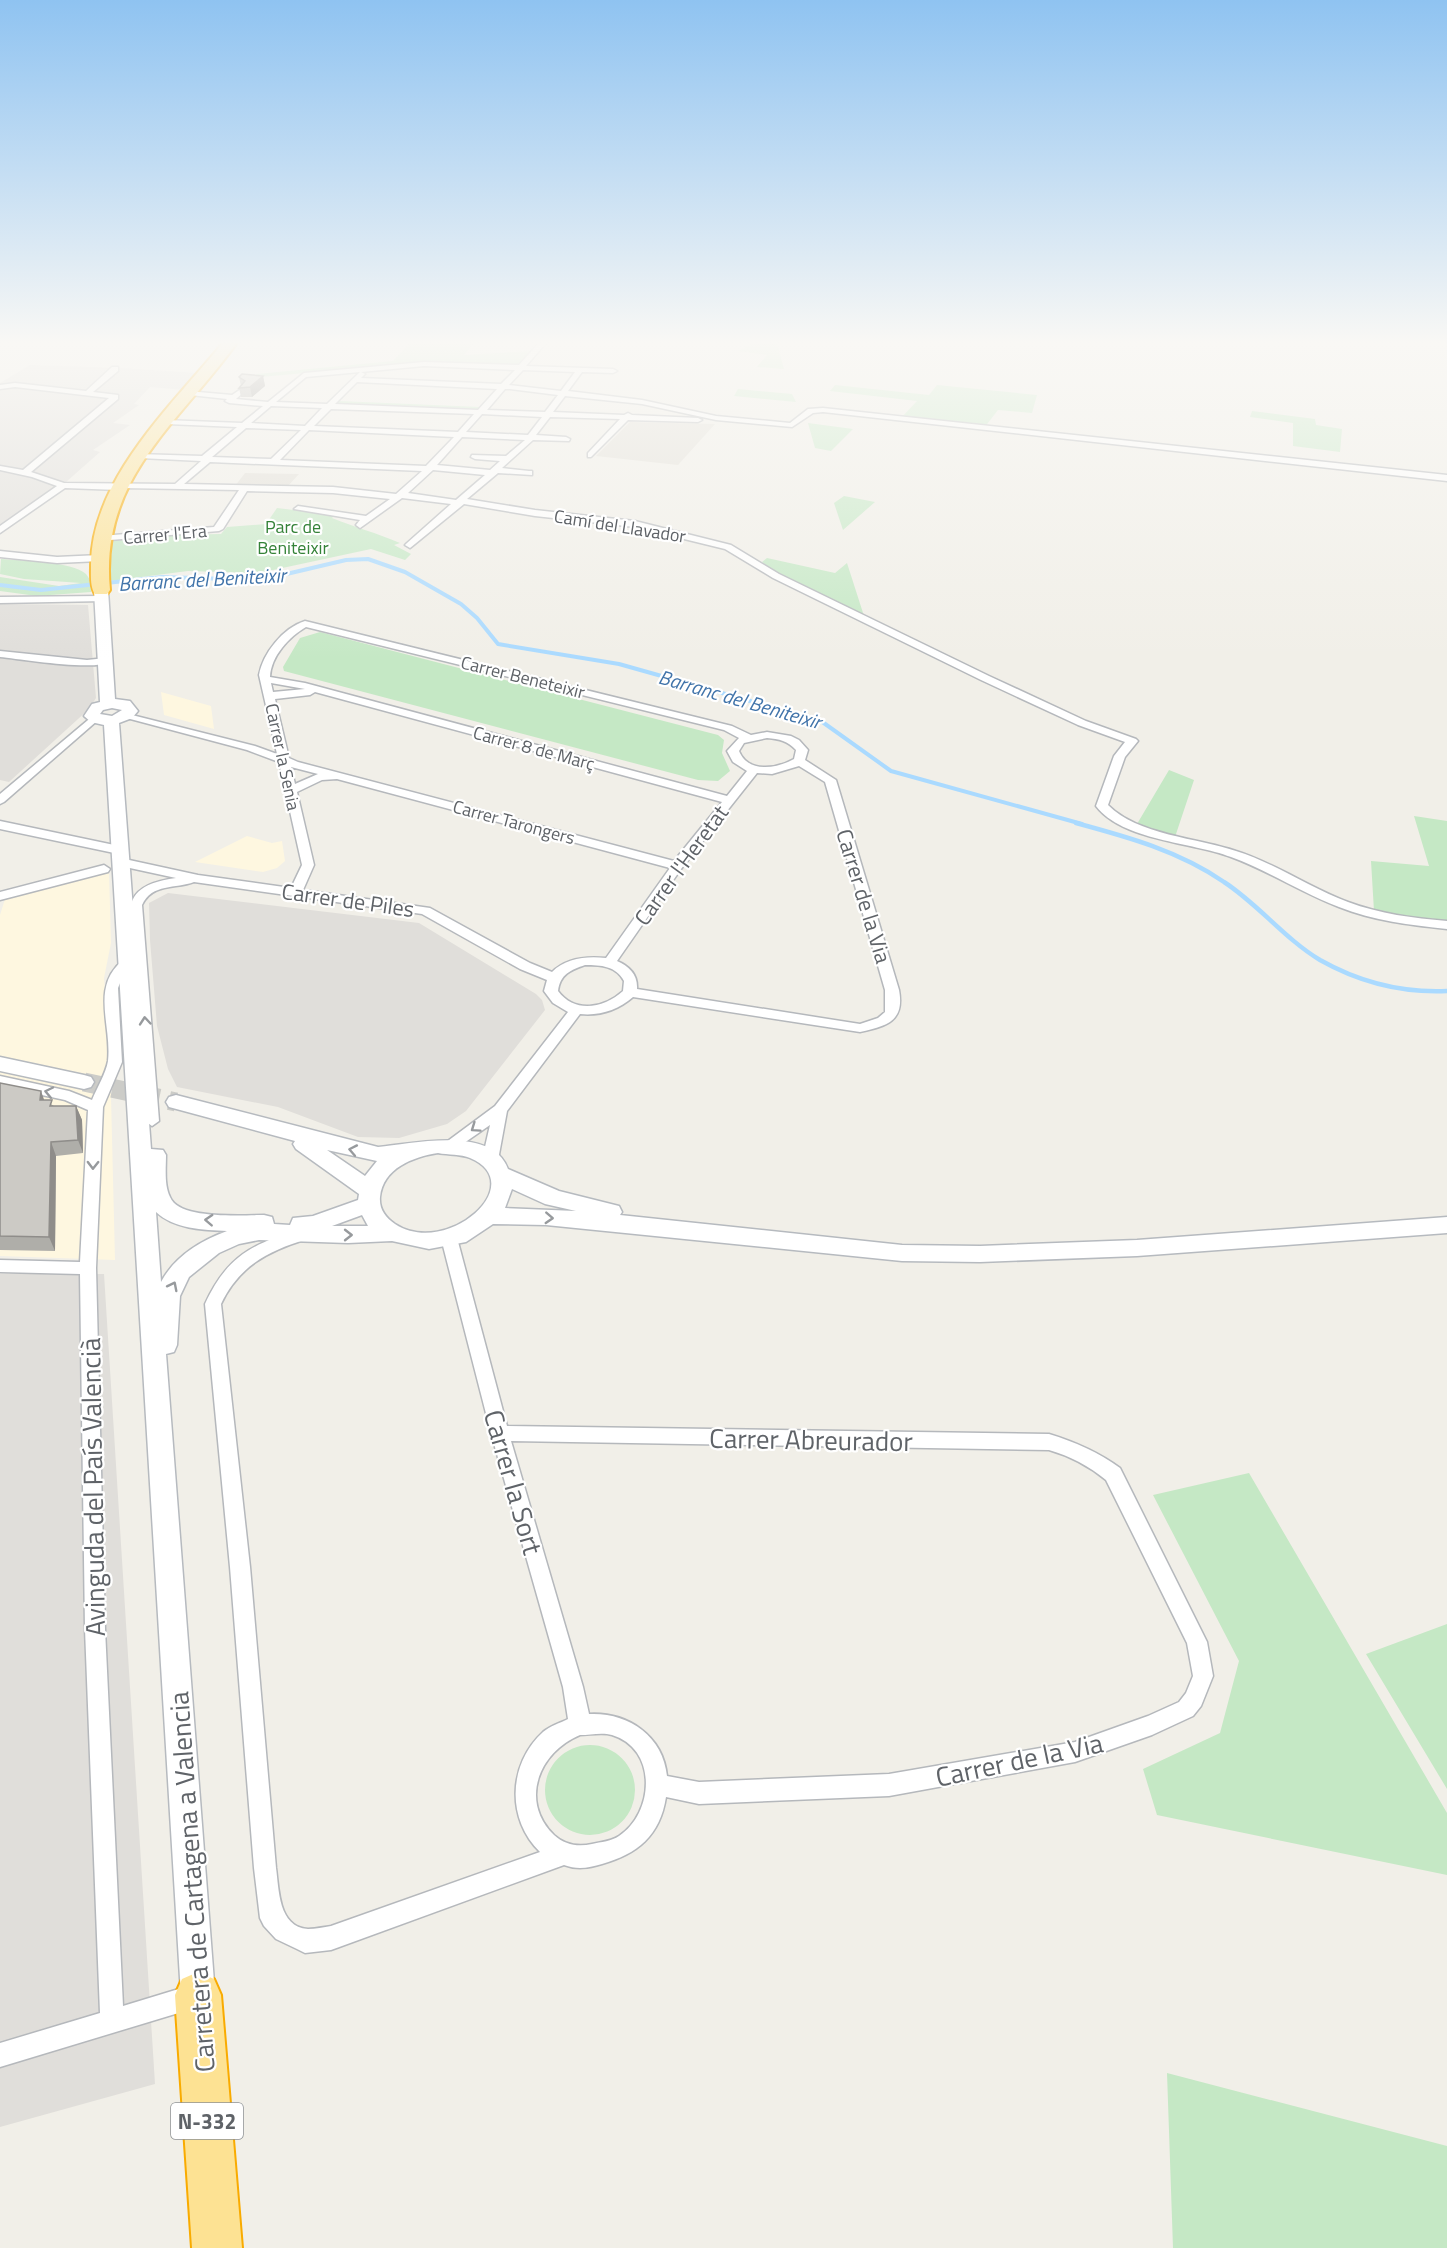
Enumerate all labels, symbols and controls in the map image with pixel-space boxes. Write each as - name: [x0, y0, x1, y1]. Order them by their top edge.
- street label: Camí del Llavador: [552, 502, 688, 550]
- park label: Parc de Beniteixir: [257, 513, 329, 561]
- street label: Carrer l'Era: [122, 517, 208, 551]
- water label: Barranc del Beniteixir: [117, 559, 289, 599]
- street label: Carrer Beneteixir: [458, 649, 588, 705]
- water label: Barranc del Beniteixir: [655, 661, 827, 738]
- street label: Carrer la Senia: [258, 701, 308, 813]
- street label: Carrer 8 de Març: [470, 719, 598, 777]
- street label: Carrer Tarongers: [450, 793, 578, 851]
- street label: Carrer l'Heretat: [626, 797, 737, 932]
- street label: Carrer de la Via: [827, 825, 901, 967]
- street label: Carrer de Piles: [280, 874, 416, 926]
- one-way arrow: [139, 1016, 152, 1025]
- one-way arrow: [44, 1086, 54, 1099]
- one-way arrow: [470, 1121, 481, 1132]
- one-way arrow: [349, 1144, 359, 1157]
- one-way arrow: [87, 1160, 100, 1169]
- one-way arrow: [544, 1211, 553, 1224]
- one-way arrow: [205, 1214, 214, 1227]
- one-way arrow: [343, 1229, 352, 1241]
- one-way arrow: [166, 1282, 177, 1292]
- street label: Avinguda del País Valencià: [69, 1337, 115, 1637]
- street label: Carrer la Sort: [474, 1405, 554, 1560]
- street label: Carrer Abreurador: [709, 1417, 913, 1461]
- street label: Carretera de Cartagena a Valencia: [157, 1690, 225, 2074]
- street label: Carrer de la Via: [931, 1721, 1107, 1797]
- road number: N-332: [171, 2103, 243, 2139]

